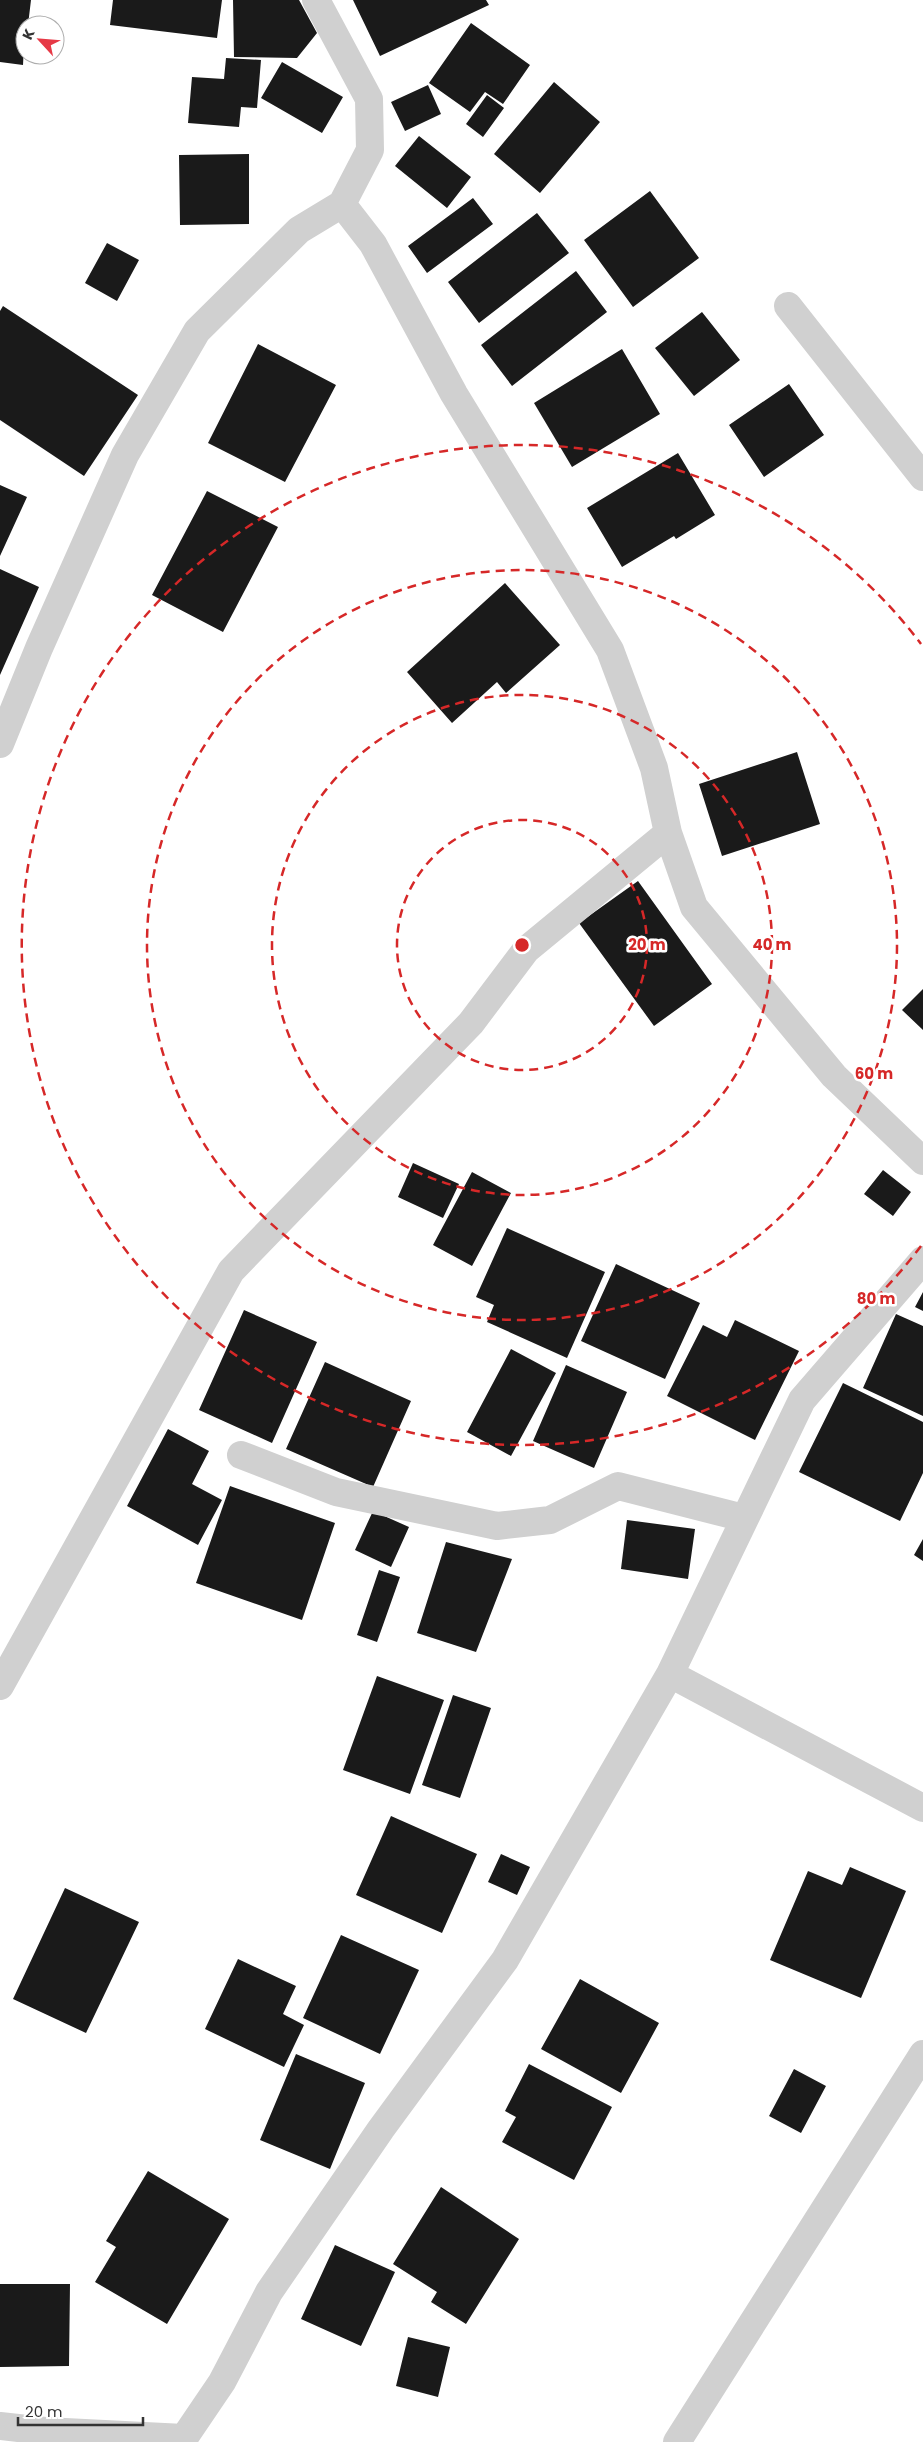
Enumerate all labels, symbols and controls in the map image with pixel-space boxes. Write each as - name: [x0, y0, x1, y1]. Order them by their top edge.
- north arrow: [15, 15, 65, 65]
- text: K: [17, 25, 40, 43]
- text: 20 m: [628, 934, 666, 955]
- text: 40 m: [752, 934, 792, 955]
- centre of rings: [513, 936, 531, 954]
- text: 60 m: [855, 1063, 893, 1084]
- text: 80 m: [857, 1288, 895, 1309]
- scale bar: [18, 2394, 142, 2426]
- text: 20 m: [25, 2401, 63, 2422]

